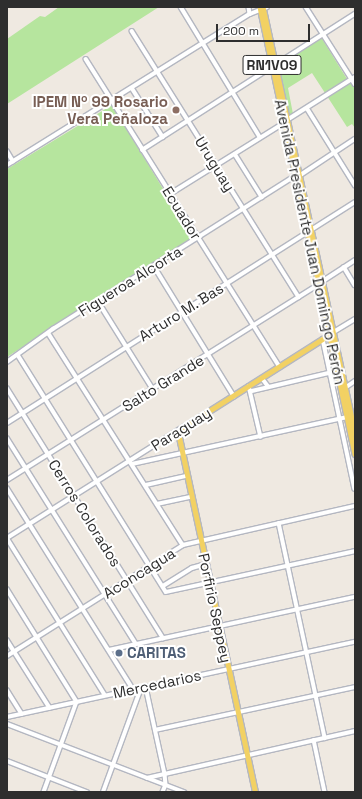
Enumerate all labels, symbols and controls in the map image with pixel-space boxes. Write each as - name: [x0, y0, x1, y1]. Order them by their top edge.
- scale bar: [218, 16, 312, 42]
- text: 200 m: [223, 23, 259, 39]
- road number: RN1V09: [242, 53, 302, 77]
- place label: IPEM Nº 99 Rosario Vera Peñaloza: [33, 92, 168, 127]
- street label: Avenida Presidente Juan Domingo Perón: [271, 98, 349, 386]
- marker: IPEM Nº 99 Rosario Vera Peñaloza: [171, 105, 181, 115]
- street label: Uruguay: [191, 133, 239, 195]
- street label: Ecuador: [159, 183, 205, 243]
- street label: Figueroa Alcorta: [75, 242, 185, 320]
- street label: Arturo M. Bas: [135, 279, 227, 345]
- street label: Salto Grande: [119, 351, 207, 415]
- street label: Paraguay: [148, 403, 214, 455]
- street label: Cerros Colorados: [45, 456, 125, 570]
- street label: Aconcagua: [100, 544, 178, 602]
- street label: Porfirio Seppey: [195, 552, 235, 664]
- place label: CARITAS: [127, 644, 186, 662]
- marker: CARITAS: [114, 648, 124, 658]
- street label: Mercedarios: [111, 666, 203, 702]

